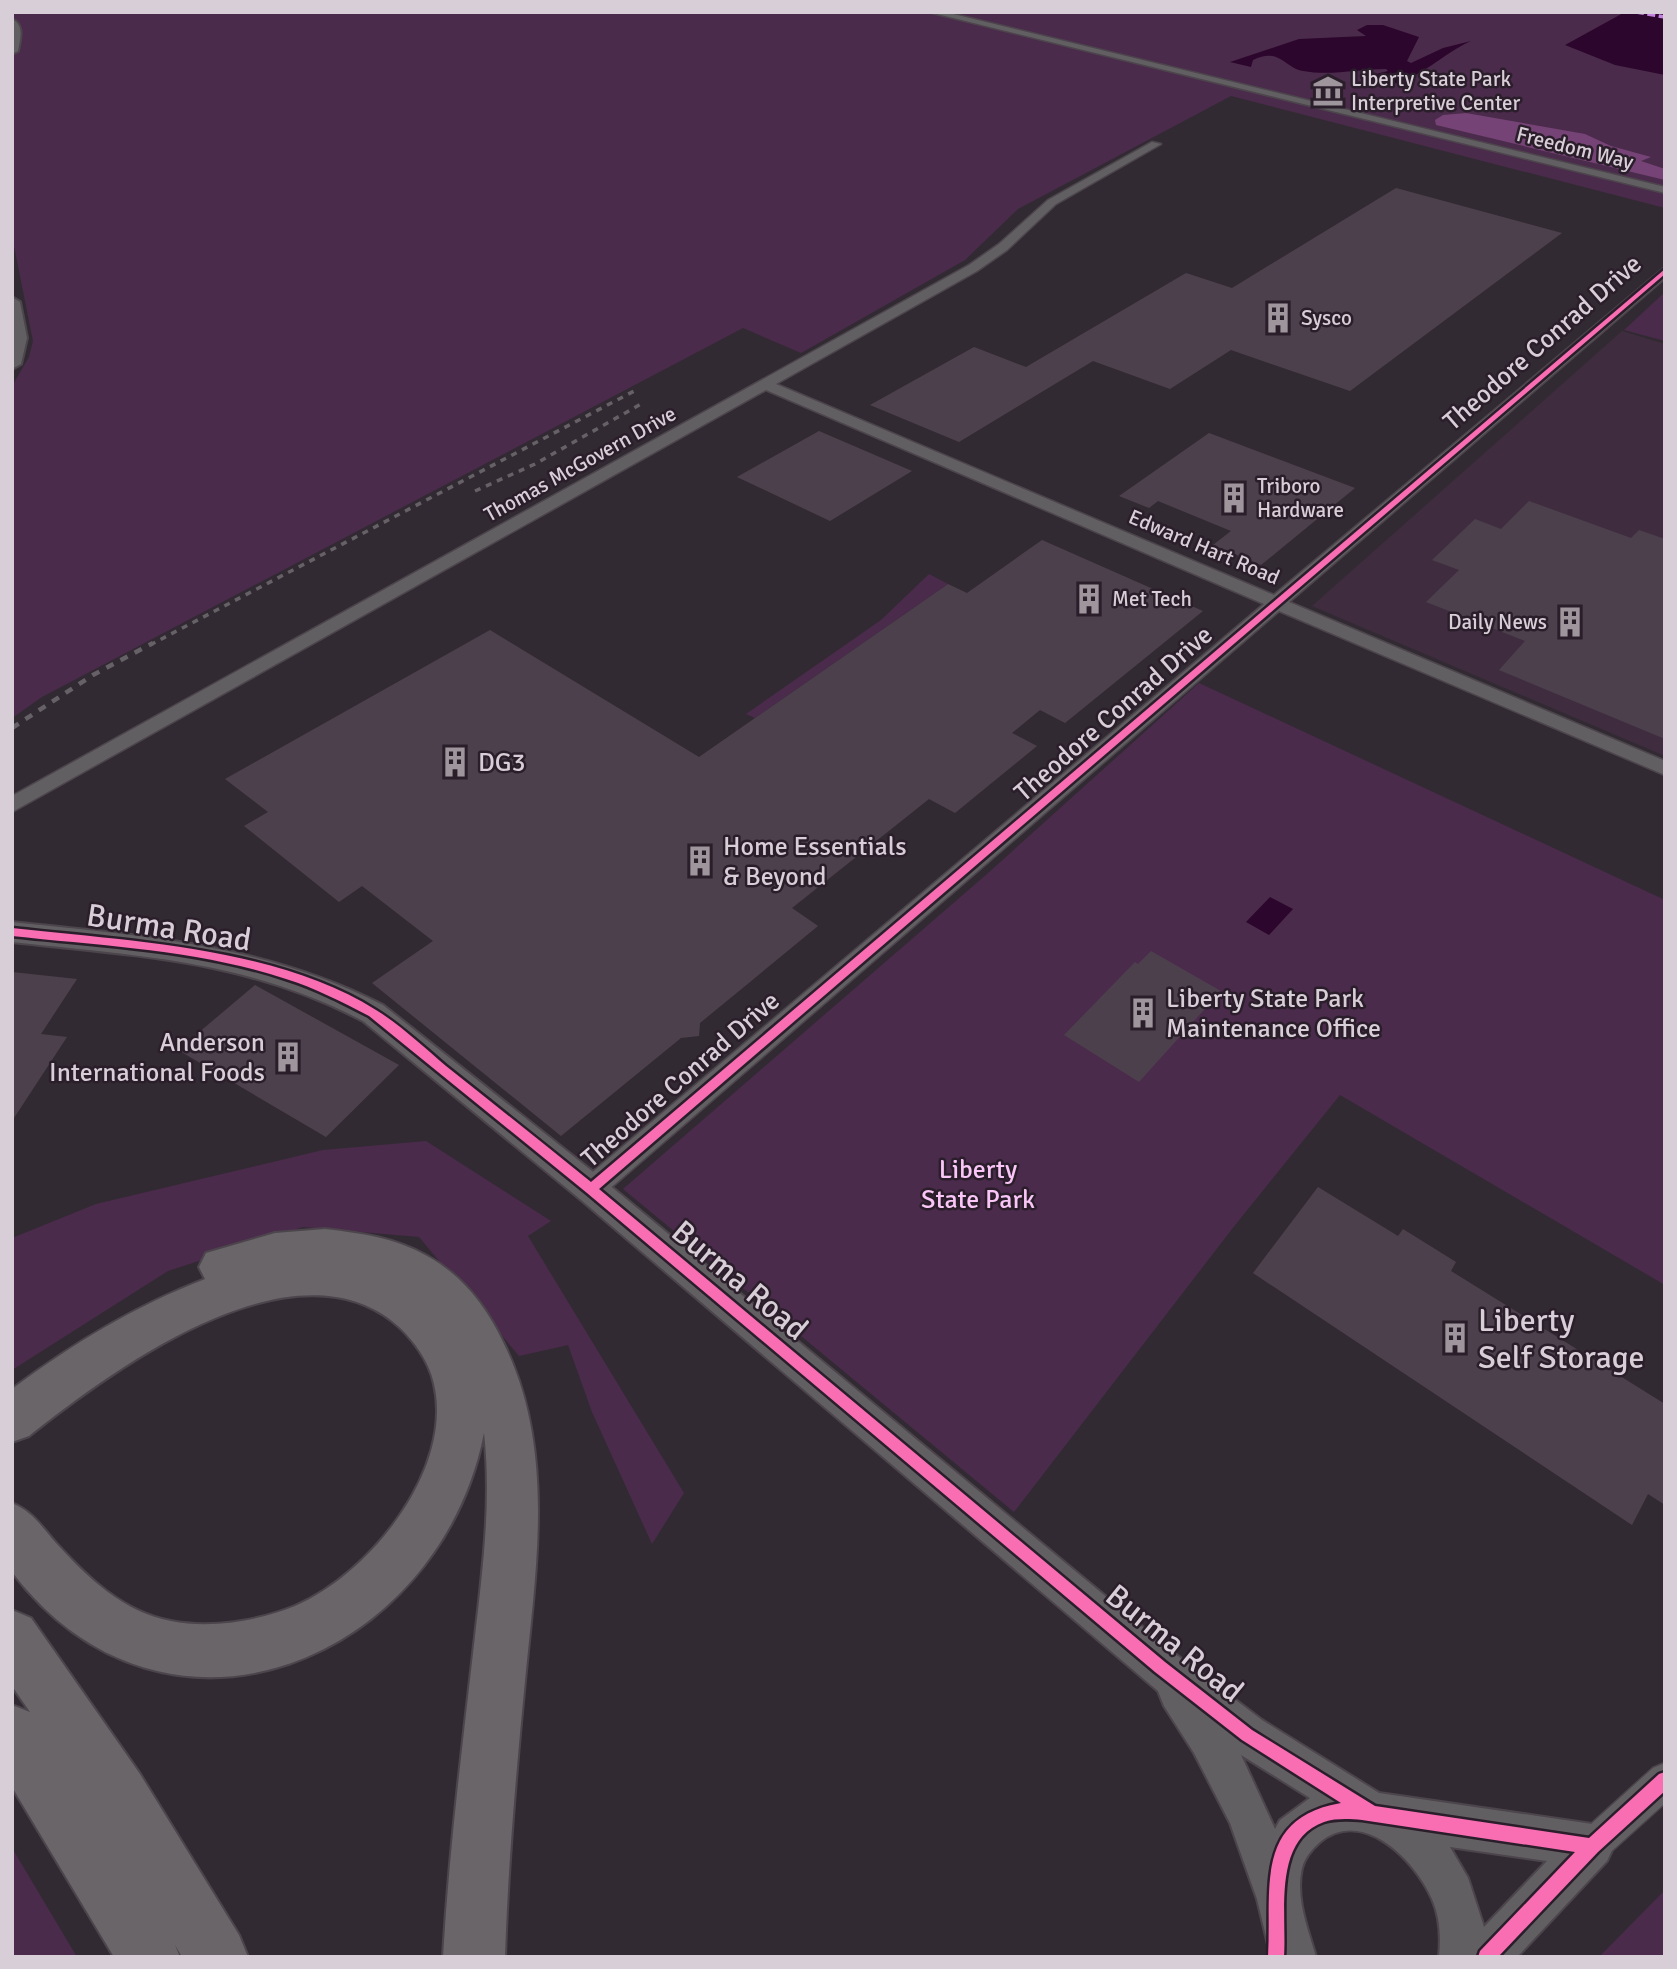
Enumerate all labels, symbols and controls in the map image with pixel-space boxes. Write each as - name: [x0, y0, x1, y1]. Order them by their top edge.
- place label: Liberty State Park Interpretive Center: [1351, 66, 1521, 116]
- museum icon: Liberty State Park Interpretive Center: [1311, 74, 1345, 108]
- street label: Freedom Way: [1514, 121, 1636, 175]
- street label: Theodore Conrad Drive: [1437, 248, 1648, 437]
- building icon: Sysco: [1261, 301, 1295, 335]
- place label: Sysco: [1301, 305, 1352, 331]
- street label: Thomas McGovern Drive: [479, 400, 681, 528]
- place label: Triboro Hardware: [1257, 473, 1344, 523]
- building icon: Triboro Hardware: [1217, 481, 1251, 515]
- street label: Edward Hart Road: [1125, 503, 1283, 591]
- building icon: Met Tech: [1072, 582, 1106, 616]
- place label: Met Tech: [1112, 586, 1192, 612]
- building icon: Daily News: [1553, 605, 1587, 639]
- place label: Daily News: [1448, 609, 1547, 635]
- street label: Theodore Conrad Drive: [1008, 619, 1219, 808]
- building icon: DG3: [438, 745, 472, 779]
- place label: DG3: [478, 747, 526, 779]
- place label: Home Essentials & Beyond: [723, 831, 907, 893]
- building icon: Home Essentials & Beyond: [683, 844, 717, 878]
- street label: Burma Road: [84, 895, 254, 960]
- place label: Liberty State Park Maintenance Office: [1166, 983, 1381, 1045]
- street label: Theodore Conrad Drive: [575, 985, 786, 1174]
- building icon: Liberty State Park Maintenance Office: [1126, 996, 1160, 1030]
- place label: Anderson International Foods: [49, 1027, 265, 1089]
- building icon: Anderson International Foods: [271, 1040, 305, 1074]
- park label: Liberty State Park: [921, 1154, 1035, 1216]
- street label: Burma Road: [664, 1212, 816, 1349]
- place label: Liberty Self Storage: [1478, 1301, 1645, 1377]
- building icon: Liberty Self Storage: [1438, 1321, 1472, 1355]
- street label: Burma Road: [1098, 1576, 1251, 1711]

